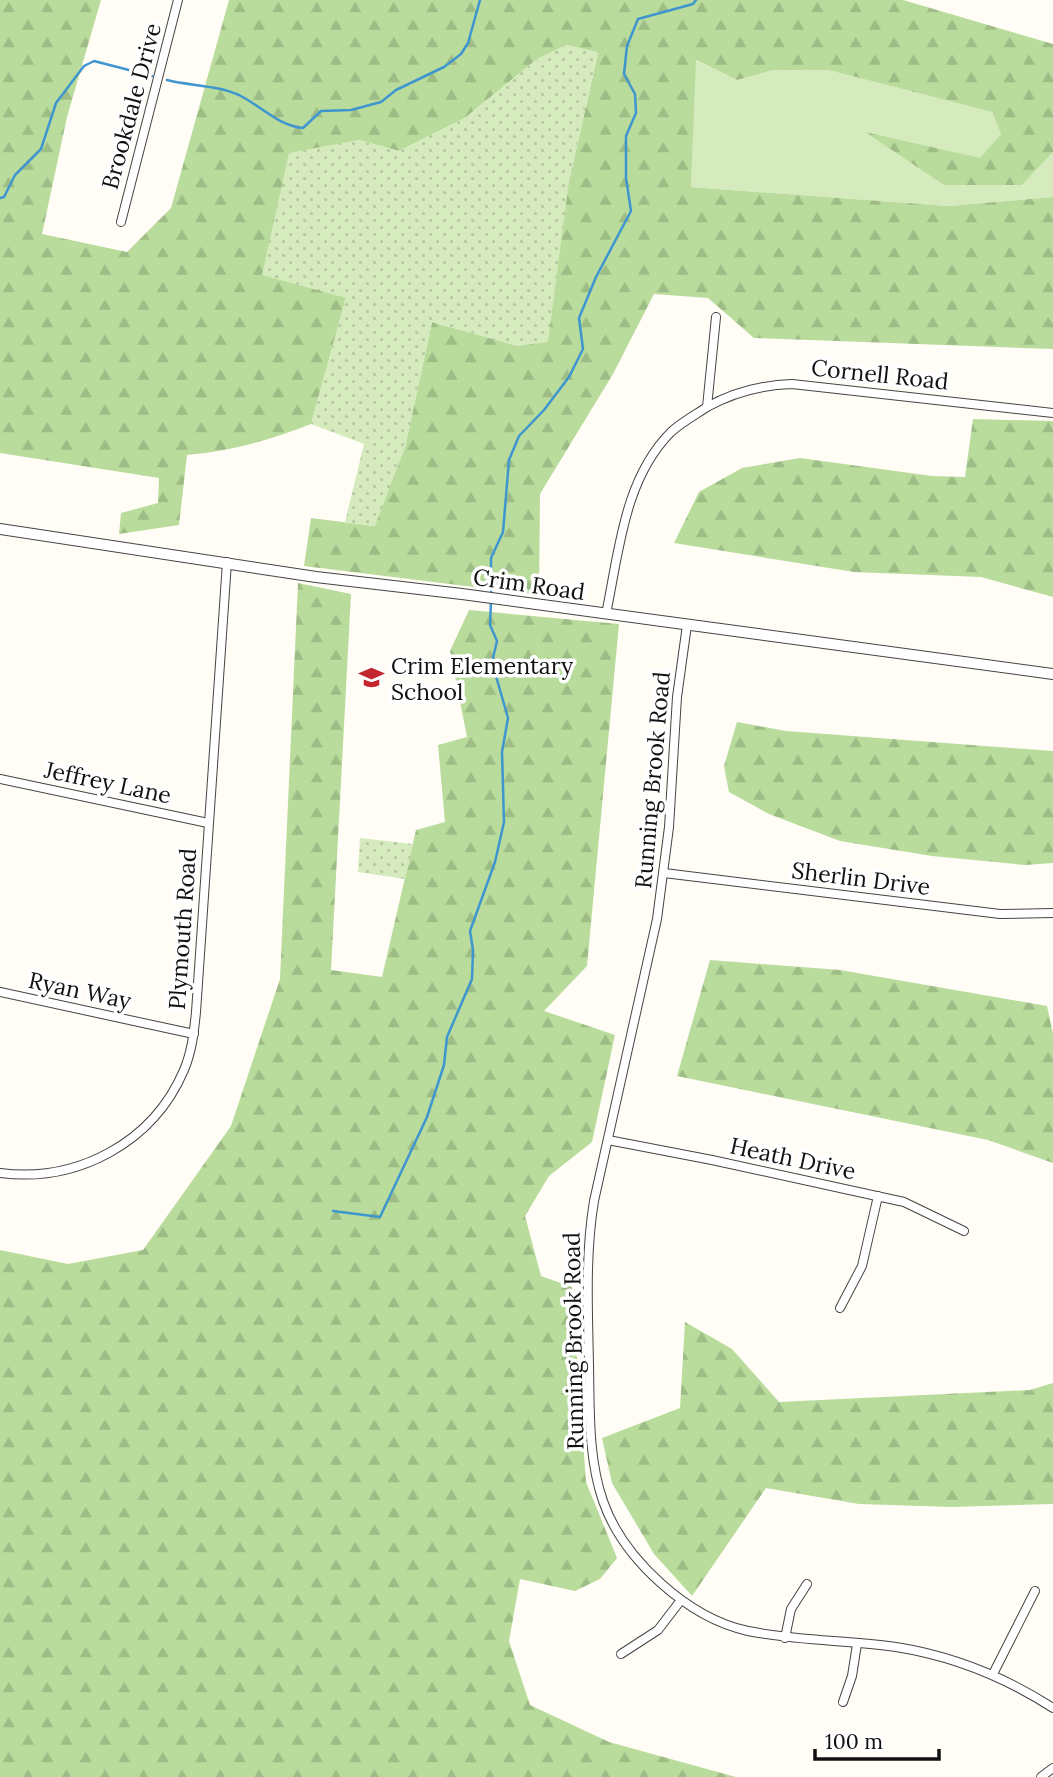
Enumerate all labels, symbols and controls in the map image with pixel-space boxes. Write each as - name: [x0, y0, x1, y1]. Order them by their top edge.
- street label: Brookdale Drive: [95, 20, 167, 192]
- street label: Cornell Road: [810, 352, 950, 396]
- street label: Crim Road: [471, 562, 587, 606]
- place label: Crim Elementary School: [391, 651, 574, 706]
- school or university icon: Crim Elementary School: [357, 664, 385, 692]
- street label: Running Brook Road: [628, 670, 676, 890]
- street label: Jeffrey Lane: [41, 754, 174, 810]
- street label: Plymouth Road: [162, 847, 202, 1011]
- street label: Sherlin Drive: [790, 855, 932, 901]
- street label: Ryan Way: [26, 965, 135, 1015]
- street label: Heath Drive: [727, 1131, 859, 1185]
- street label: Running Brook Road: [557, 1232, 589, 1450]
- scale bar: [815, 1718, 939, 1762]
- text: 100 m: [825, 1728, 883, 1755]

